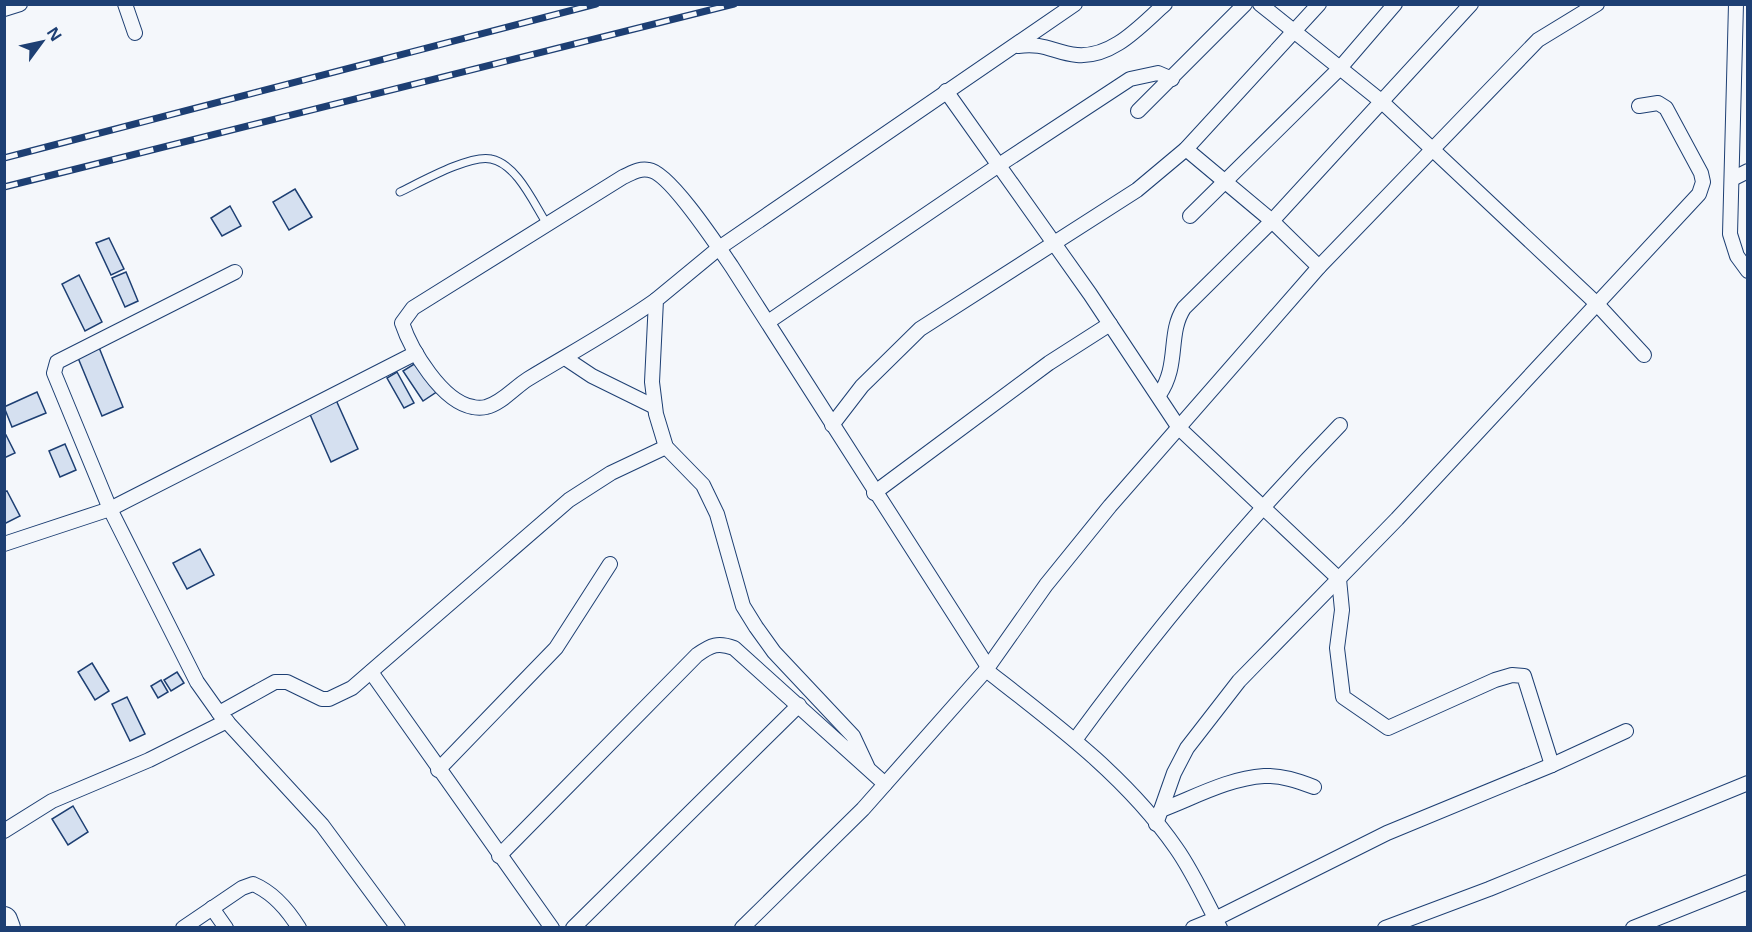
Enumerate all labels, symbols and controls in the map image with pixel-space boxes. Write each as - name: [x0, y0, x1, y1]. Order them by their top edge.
- north arrow: [12, 12, 72, 72]
- text: N: [42, 22, 67, 45]

